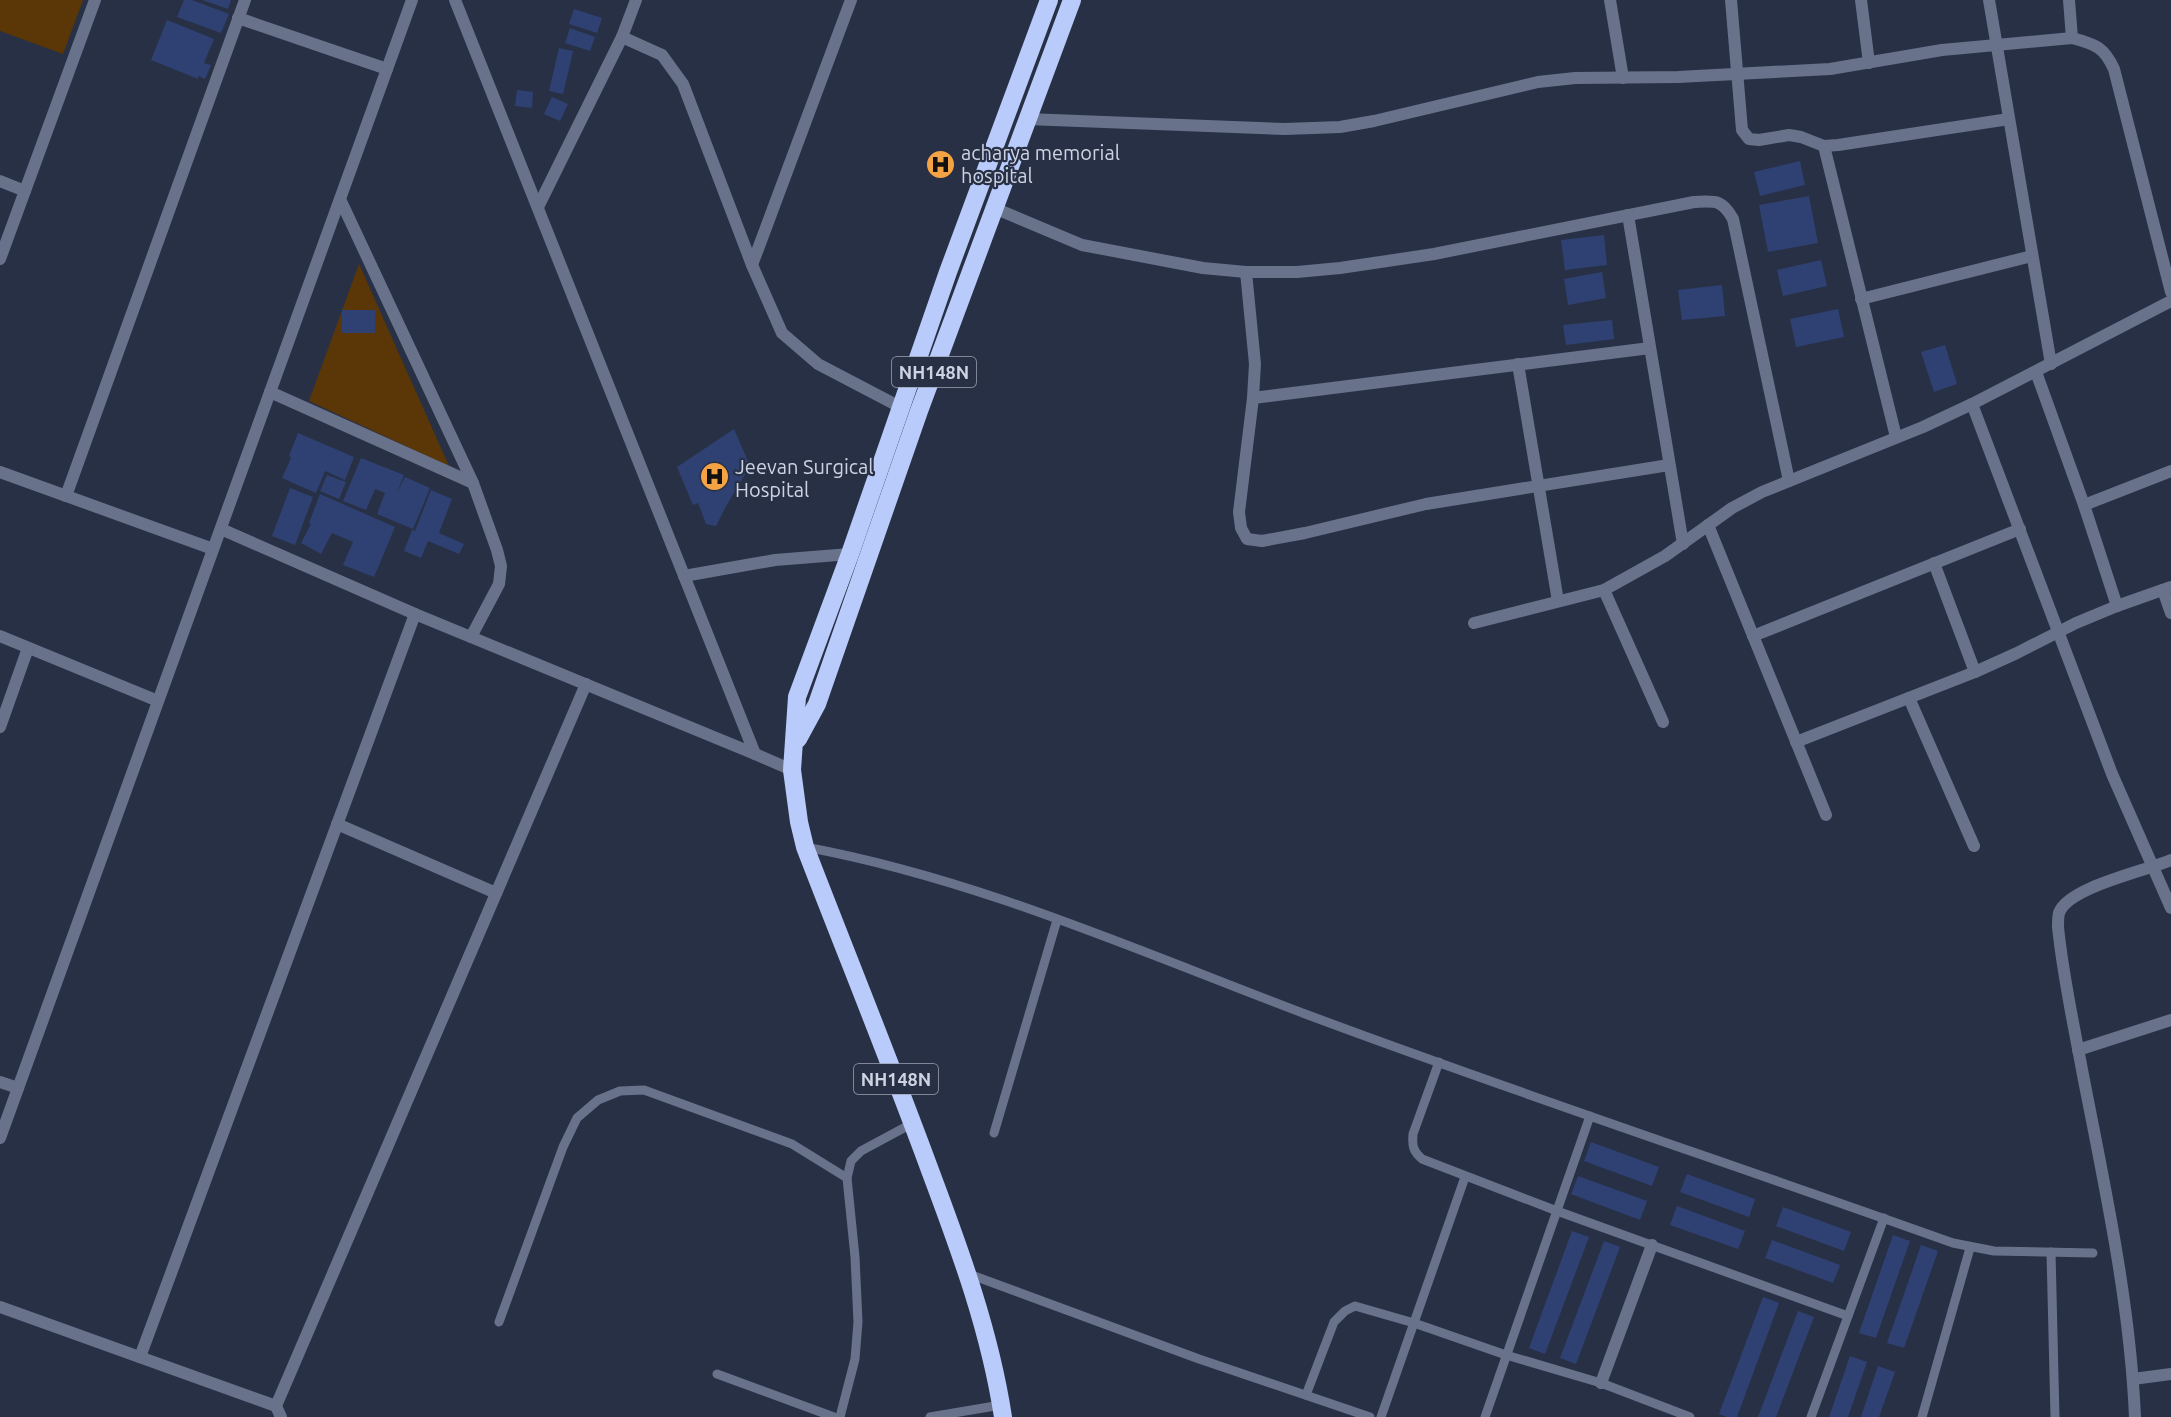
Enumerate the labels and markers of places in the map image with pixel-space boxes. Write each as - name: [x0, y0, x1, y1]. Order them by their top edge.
- place label: acharya memorial hospital: [961, 141, 1120, 187]
- hospital icon: acharya memorial hospital: [924, 148, 956, 180]
- place label: Jeevan Surgical Hospital: [735, 455, 874, 501]
- hospital icon: Jeevan Surgical Hospital: [698, 461, 730, 493]

